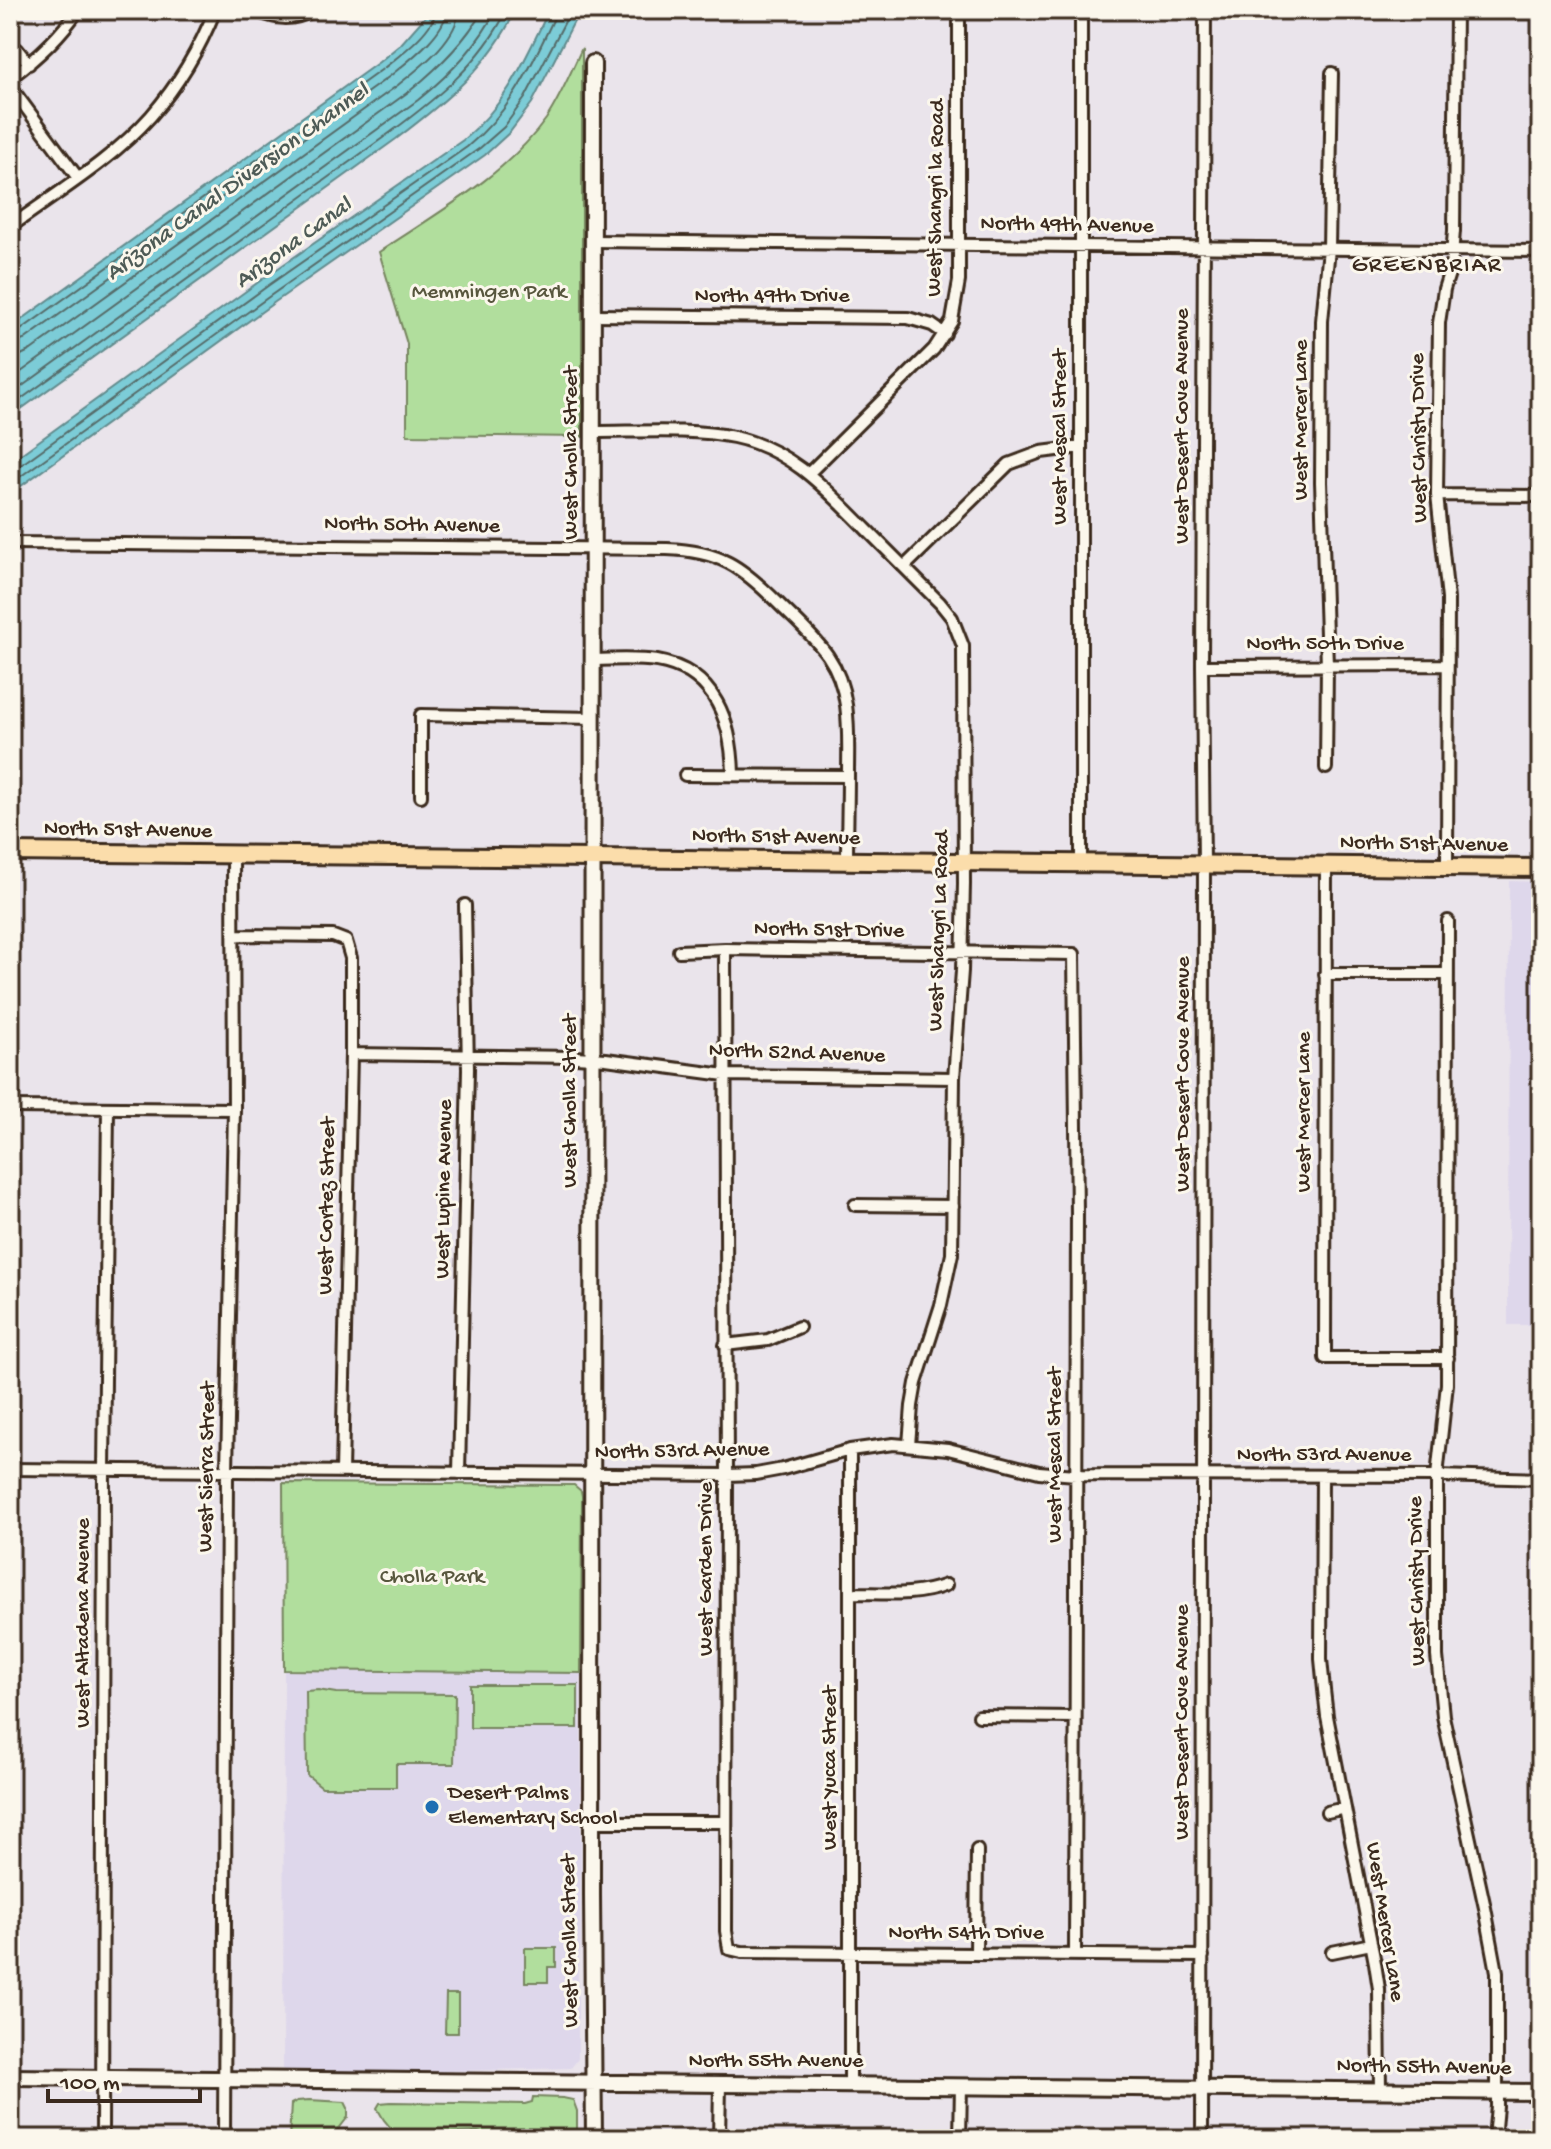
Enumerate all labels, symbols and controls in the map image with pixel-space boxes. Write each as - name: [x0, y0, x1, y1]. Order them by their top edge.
- water label: Arizona Canal Diversion Channel: [101, 78, 375, 288]
- street label: West Shangri la Road: [922, 97, 952, 297]
- water label: Arizona Canal: [230, 192, 358, 296]
- street label: North 49th Avenue: [980, 211, 1154, 241]
- district label: GREENBRIAR: [1352, 252, 1502, 281]
- park label: Memmingen Park: [412, 280, 568, 306]
- street label: North 49th Drive: [695, 284, 850, 310]
- street label: West Desert Cove Avenue: [1170, 308, 1196, 544]
- street label: West Mercer Lane: [1289, 339, 1315, 500]
- street label: West Mescal Street: [1048, 347, 1074, 525]
- street label: West Christy Drive: [1406, 352, 1434, 523]
- street label: West Cholla Street: [559, 364, 585, 540]
- street label: North 50th Avenue: [324, 511, 501, 541]
- street label: North 50th Drive: [1246, 632, 1404, 658]
- street label: North 51st Avenue: [44, 817, 213, 845]
- street label: North 51st Avenue: [692, 824, 861, 852]
- street label: West Shangri La Road: [924, 828, 957, 1032]
- street label: North 51st Avenue: [1340, 831, 1509, 859]
- street label: North 51st Drive: [754, 917, 905, 945]
- street label: West Desert Cove Avenue: [1171, 956, 1197, 1192]
- street label: West Cholla Street: [558, 1012, 584, 1188]
- street label: West Mercer Lane: [1292, 1031, 1318, 1192]
- street label: North 52nd Avenue: [708, 1038, 886, 1070]
- street label: West Lupine Avenue: [430, 1098, 460, 1279]
- street label: West Cortez Street: [313, 1115, 343, 1295]
- street label: West Mescal Street: [1043, 1365, 1069, 1543]
- street label: West Sierra Street: [194, 1380, 223, 1552]
- street label: North 53rd Avenue: [594, 1437, 770, 1467]
- street label: North 53rd Avenue: [1237, 1443, 1412, 1469]
- street label: West Garden Drive: [694, 1481, 720, 1656]
- street label: West Christy Drive: [1404, 1495, 1432, 1666]
- street label: West Altadena Avenue: [71, 1518, 97, 1728]
- park label: Cholla Park: [380, 1565, 486, 1591]
- street label: West Desert Cove Avenue: [1170, 1604, 1196, 1840]
- street label: West Yucca Street: [818, 1684, 844, 1850]
- place label: Desert Palms Elementary School: [446, 1781, 618, 1832]
- marker: Desert Palms Elementary School: [423, 1798, 441, 1816]
- street label: West Mercer Lane: [1359, 1841, 1410, 2004]
- street label: West Cholla Street: [556, 1852, 586, 2028]
- street label: North 54th Drive: [888, 1921, 1044, 1947]
- street label: North 55th Avenue: [689, 2049, 864, 2075]
- scale bar: [48, 2053, 200, 2103]
- street label: North 55th Avenue: [1336, 2053, 1512, 2083]
- text: 100 m: [59, 2070, 120, 2099]

